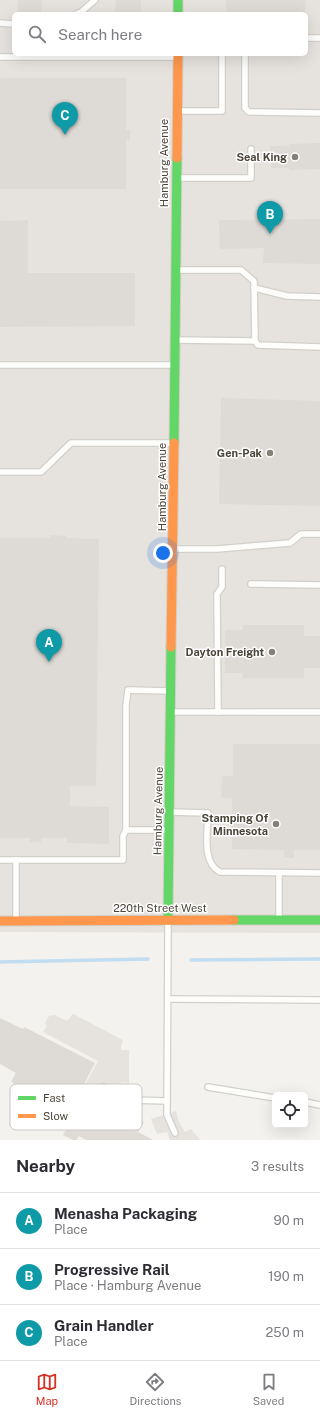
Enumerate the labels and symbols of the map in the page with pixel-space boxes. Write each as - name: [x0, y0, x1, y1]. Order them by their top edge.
- pin: C: [52, 102, 78, 135]
- street label: Hamburg Avenue: [158, 119, 170, 207]
- place label: Seal King: [237, 151, 287, 163]
- marker: Seal King: [290, 152, 300, 162]
- pin: B: [257, 201, 283, 234]
- street label: Hamburg Avenue: [156, 443, 168, 531]
- place label: Gen-Pak: [217, 447, 263, 459]
- marker: Gen-Pak: [265, 448, 275, 458]
- your location: [153, 543, 173, 563]
- pin: A: [36, 629, 62, 662]
- place label: Dayton Freight: [186, 646, 264, 658]
- marker: Dayton Freight: [267, 647, 277, 657]
- street label: Hamburg Avenue: [151, 767, 165, 855]
- place label: Stamping Of Minnesota: [202, 812, 269, 837]
- marker: Stamping Of Minnesota: [271, 819, 281, 829]
- street label: 220th Street West: [113, 902, 207, 914]
- legend: [10, 1084, 142, 1130]
- text: Fast: [43, 1092, 65, 1104]
- text: Slow: [43, 1110, 69, 1122]

